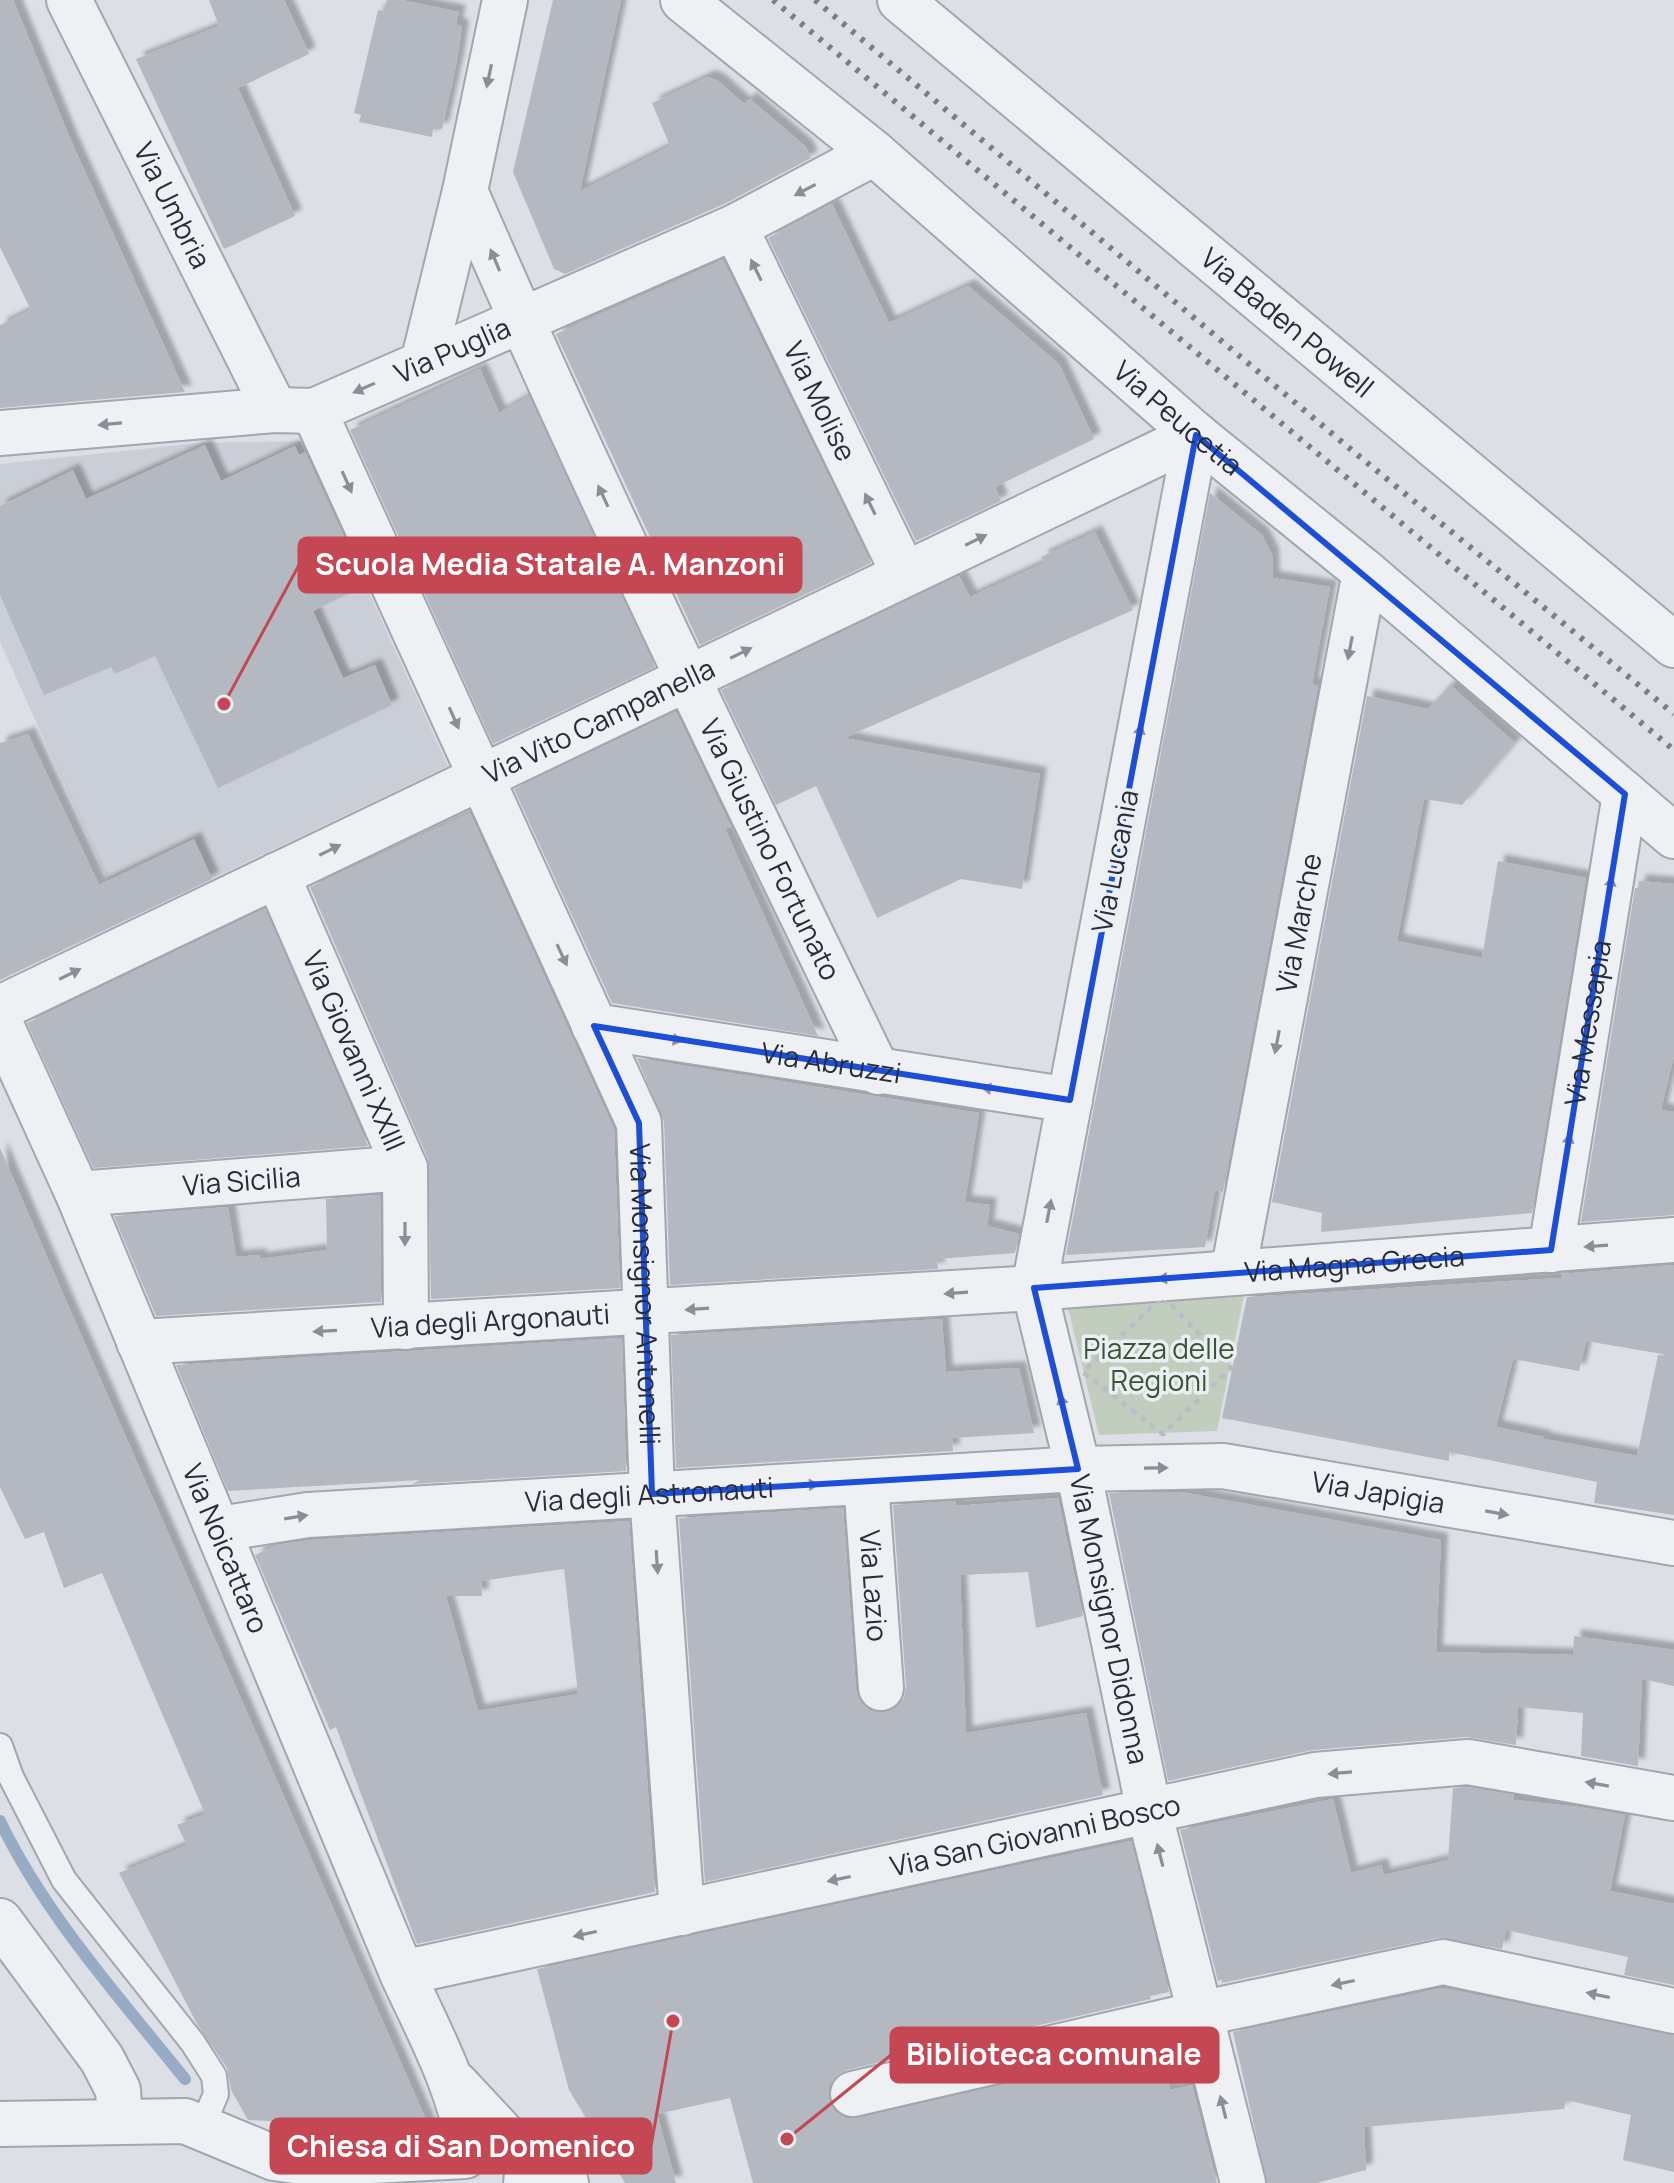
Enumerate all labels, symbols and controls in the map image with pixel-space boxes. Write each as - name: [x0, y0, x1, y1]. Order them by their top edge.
- one-way arrow: [482, 64, 495, 89]
- street label: Via Umbria: [126, 136, 221, 274]
- one-way arrow: [794, 183, 817, 196]
- street label: Via Baden Powell: [1193, 239, 1383, 405]
- one-way arrow: [488, 248, 501, 272]
- one-way arrow: [749, 259, 763, 282]
- street label: Via Puglia: [388, 308, 516, 392]
- street label: Via Molise: [776, 335, 866, 467]
- street label: Via Peucetia: [1106, 351, 1251, 483]
- one-way arrow: [353, 382, 376, 395]
- one-way arrow: [97, 417, 122, 430]
- one-way arrow: [340, 470, 353, 493]
- one-way arrow: [596, 485, 610, 508]
- one-way arrow: [863, 492, 877, 515]
- one-way arrow: [964, 533, 987, 547]
- callout: Scuola Media Statale A. Manzoni: [299, 538, 801, 592]
- text: Scuola Media Statale A. Manzoni: [315, 543, 785, 584]
- one-way arrow: [1344, 636, 1356, 661]
- one-way arrow: [730, 646, 753, 660]
- street label: Via Vito Campanella: [476, 648, 721, 792]
- one-way arrow: [447, 707, 461, 730]
- street label: Via Giustino Fortunato: [692, 712, 850, 986]
- one-way arrow: [1133, 723, 1145, 748]
- street label: Via Lucania: [1082, 786, 1146, 935]
- one-way arrow: [318, 843, 342, 857]
- street label: Via Marche: [1266, 850, 1330, 996]
- one-way arrow: [1604, 876, 1616, 901]
- street label: Via Messapia: [1555, 937, 1619, 1109]
- one-way arrow: [555, 943, 569, 967]
- street label: Via Giovanni XXIII: [294, 945, 415, 1156]
- one-way arrow: [59, 967, 82, 981]
- one-way arrow: [1270, 1029, 1282, 1054]
- street label: Via Abruzzi: [759, 1032, 904, 1092]
- one-way arrow: [659, 1033, 684, 1045]
- one-way arrow: [980, 1082, 1005, 1095]
- one-way arrow: [1562, 1132, 1575, 1157]
- street label: Via Monsignor Antonelli: [622, 1143, 670, 1446]
- street label: Via Sicilia: [181, 1156, 302, 1204]
- one-way arrow: [1043, 1199, 1055, 1224]
- one-way arrow: [399, 1222, 411, 1247]
- street label: Via Magna Grecia: [1243, 1236, 1466, 1290]
- one-way arrow: [1583, 1240, 1608, 1253]
- one-way arrow: [1156, 1272, 1181, 1285]
- one-way arrow: [943, 1287, 968, 1300]
- street label: Via degli Argonauti: [370, 1294, 611, 1346]
- one-way arrow: [684, 1303, 709, 1316]
- one-way arrow: [312, 1325, 337, 1338]
- park label: Piazza delle Regioni: [1083, 1329, 1235, 1399]
- one-way arrow: [1056, 1394, 1069, 1419]
- street label: Via Noicattaro: [174, 1458, 279, 1639]
- street label: Via Japigia: [1309, 1461, 1448, 1522]
- one-way arrow: [1144, 1462, 1169, 1474]
- street label: Via degli Astronauti: [524, 1467, 775, 1520]
- street label: Via Monsignor Didonna: [1062, 1471, 1159, 1767]
- one-way arrow: [795, 1479, 820, 1492]
- one-way arrow: [1484, 1507, 1509, 1520]
- one-way arrow: [284, 1510, 309, 1523]
- street label: Via Lazio: [852, 1528, 898, 1643]
- one-way arrow: [651, 1550, 664, 1575]
- one-way arrow: [1327, 1766, 1352, 1779]
- one-way arrow: [1584, 1778, 1609, 1790]
- street label: Via San Giovanni Bosco: [887, 1785, 1184, 1885]
- one-way arrow: [1153, 1843, 1166, 1868]
- one-way arrow: [826, 1873, 851, 1886]
- one-way arrow: [572, 1928, 597, 1941]
- one-way arrow: [1331, 1977, 1356, 1990]
- one-way arrow: [1585, 1988, 1610, 2000]
- callout: Biblioteca comunale: [891, 2028, 1218, 2082]
- text: Biblioteca comunale: [906, 2033, 1202, 2074]
- one-way arrow: [1217, 2095, 1229, 2120]
- callout: Chiesa di San Domenico: [271, 2119, 651, 2173]
- text: Chiesa di San Domenico: [287, 2125, 635, 2166]

